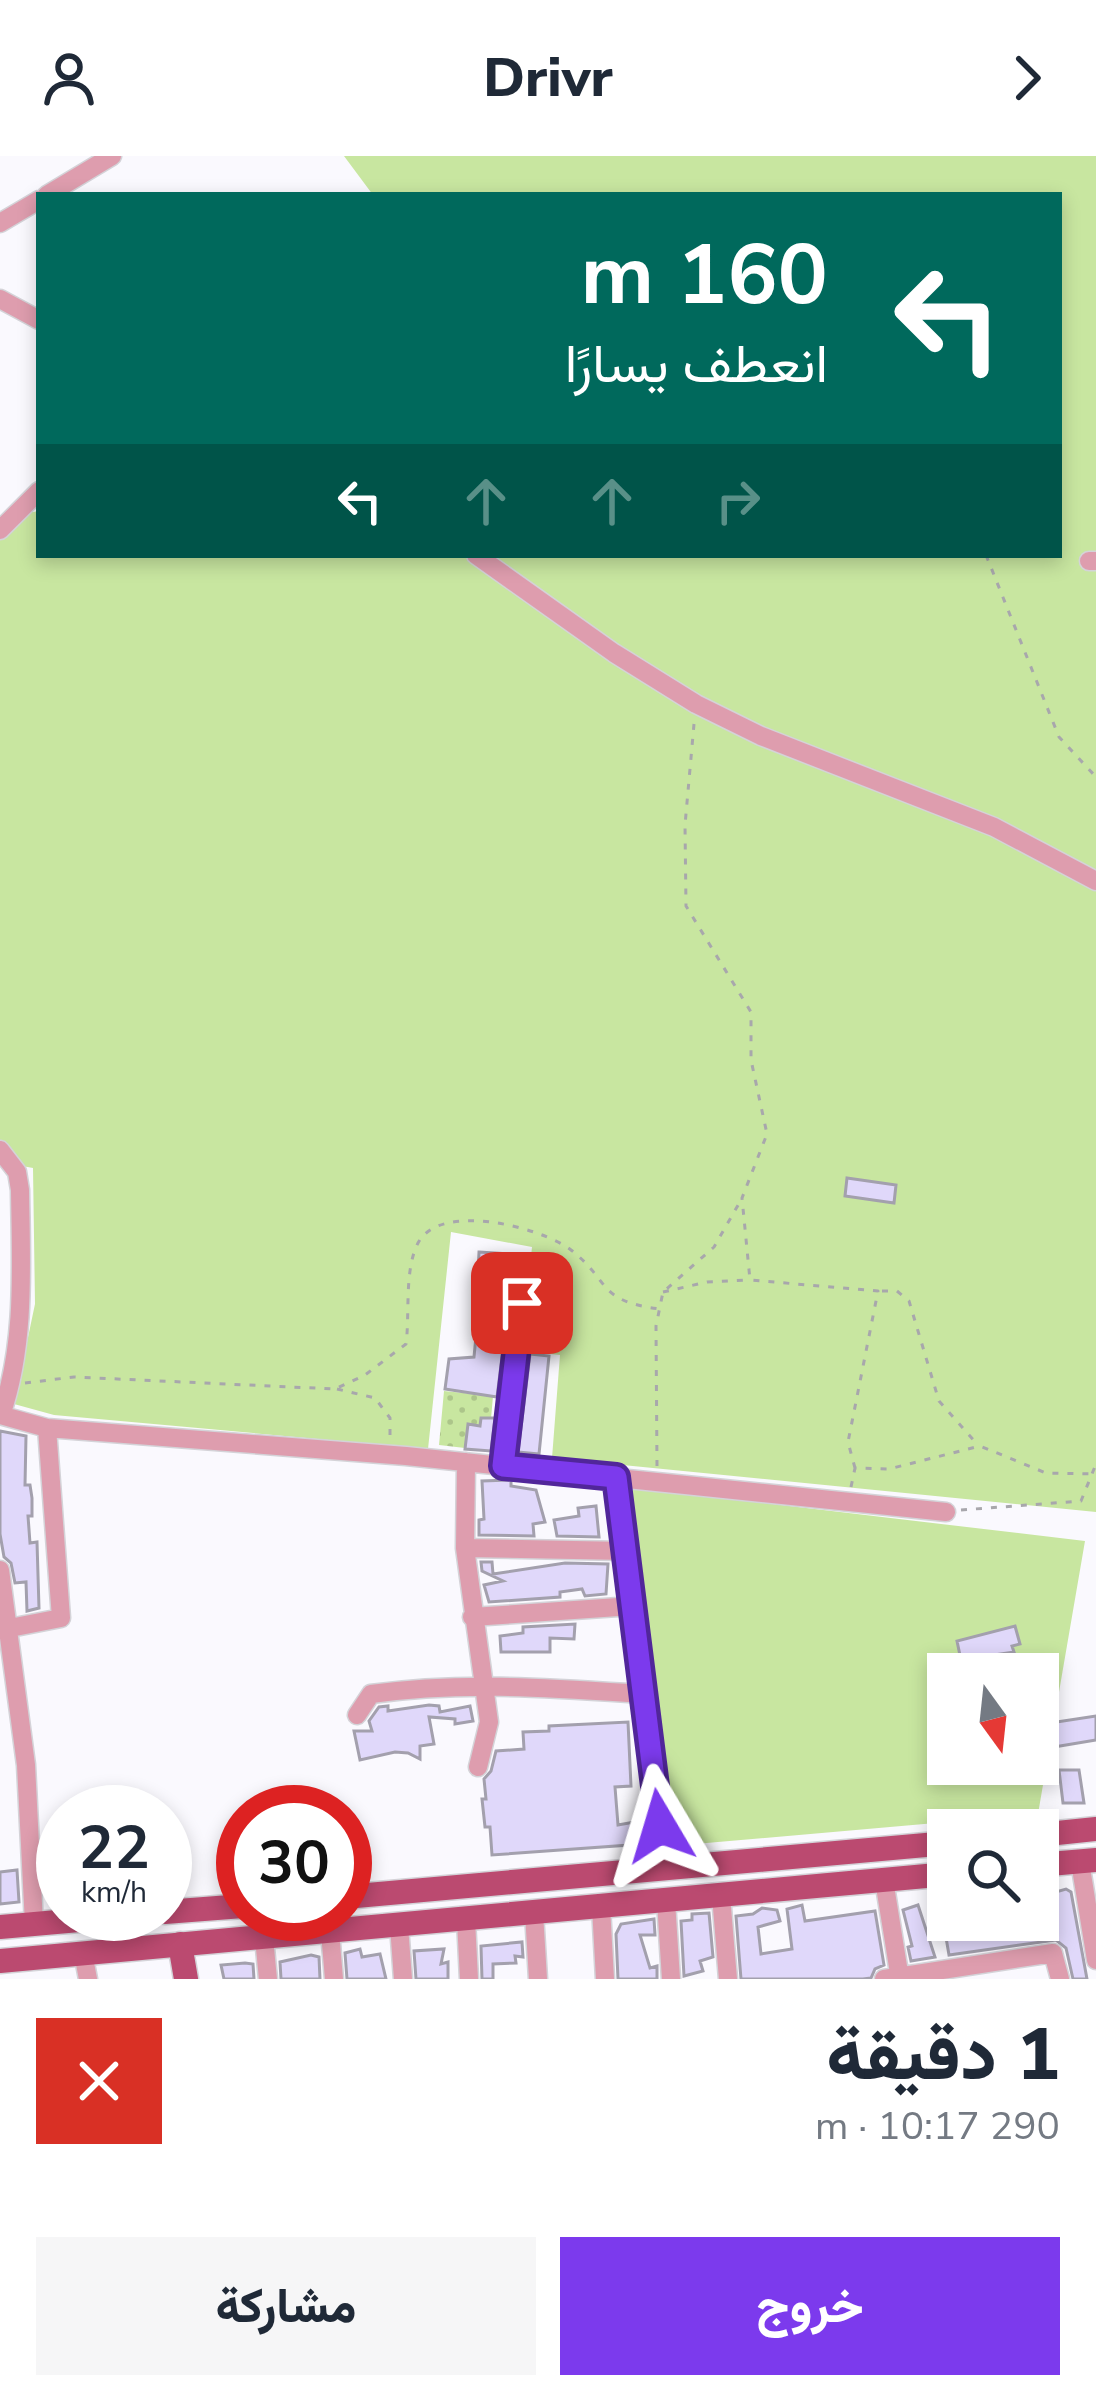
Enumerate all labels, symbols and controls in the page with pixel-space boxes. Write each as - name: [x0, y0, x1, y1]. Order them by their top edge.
- text: Drivr: [483, 41, 613, 115]
- icon: person: [36, 45, 102, 111]
- icon: forward: [994, 45, 1060, 111]
- text: 160 m: [580, 218, 828, 333]
- icon: left: [870, 240, 1026, 396]
- text: انعطف يسارًا: [565, 327, 828, 401]
- icon: left: [327, 468, 393, 534]
- icon: ahead: [453, 468, 519, 534]
- icon: ahead: [579, 468, 645, 534]
- icon: right: [705, 468, 771, 534]
- pin: [471, 1252, 573, 1354]
- icon: arrive: [489, 1270, 555, 1336]
- north arrow: [927, 1653, 1059, 1785]
- map controls: [927, 1653, 1059, 1941]
- position arrow: [597, 1763, 723, 1889]
- speed limit sign: 30: [216, 1785, 372, 1941]
- text: 22: [78, 1807, 150, 1889]
- button: search: [927, 1809, 1059, 1941]
- text: km/h: [81, 1872, 147, 1913]
- text: 1 دقيقة: [826, 2006, 1060, 2104]
- button: close: [36, 2018, 162, 2144]
- text: 290 m · 10:17: [815, 2100, 1060, 2153]
- button: مشاركة: [36, 2237, 536, 2375]
- button: خروج: [560, 2237, 1060, 2375]

